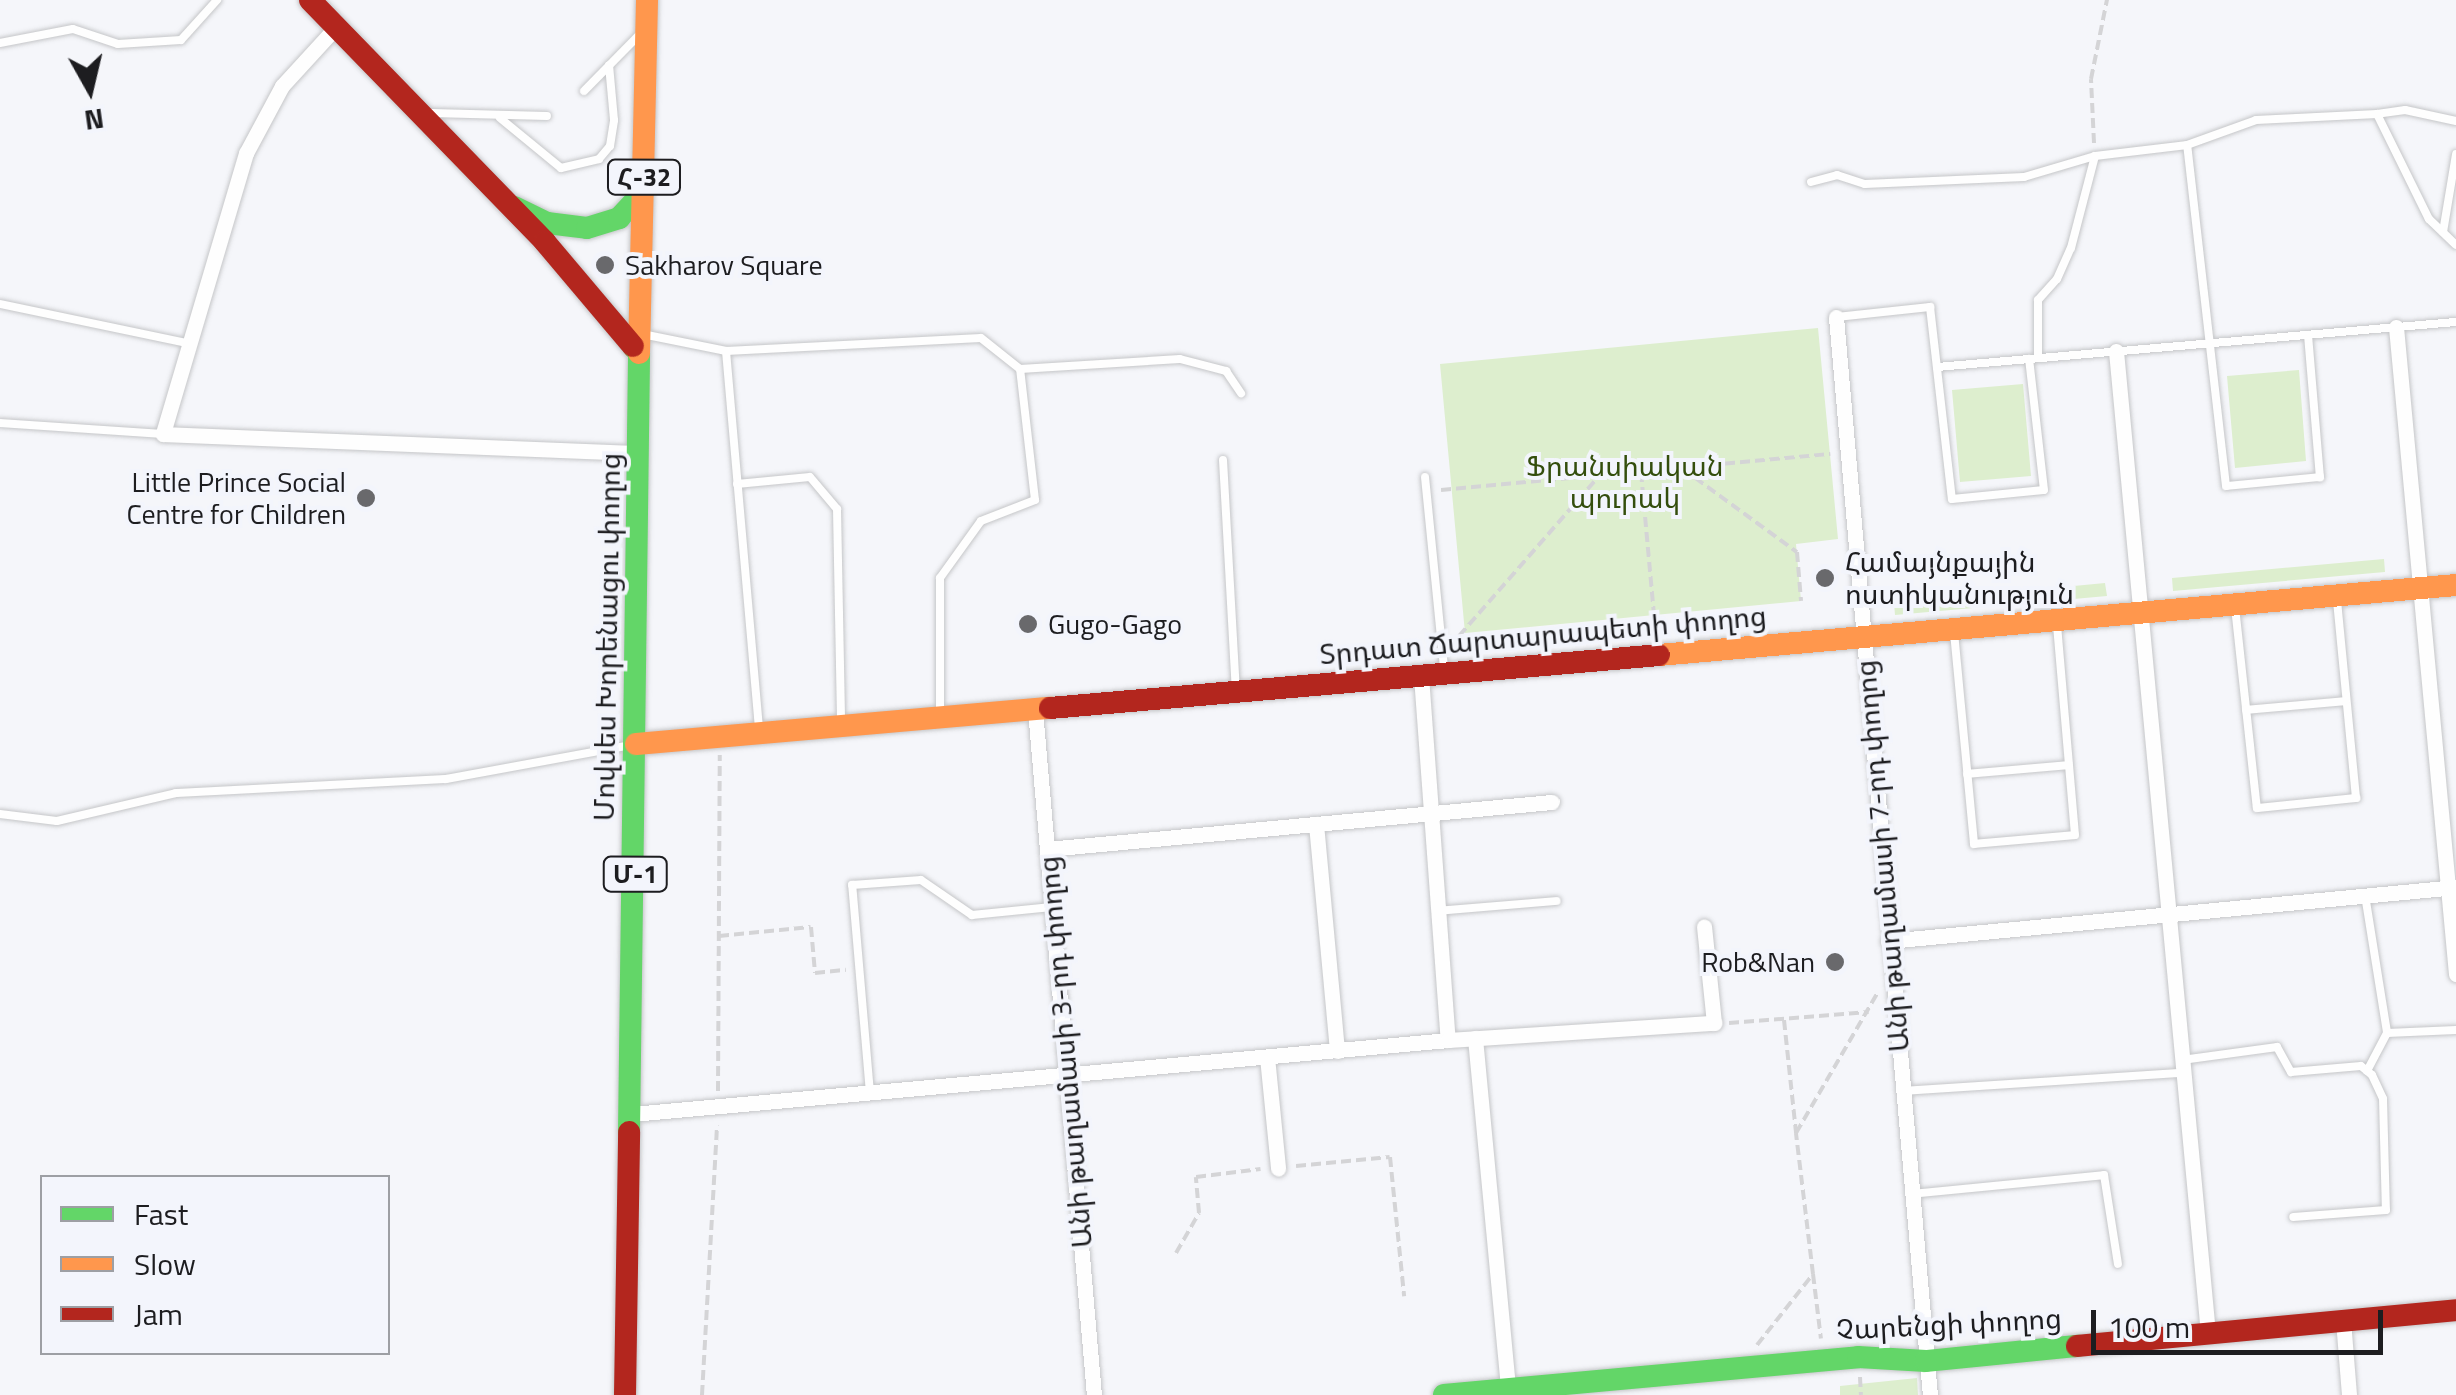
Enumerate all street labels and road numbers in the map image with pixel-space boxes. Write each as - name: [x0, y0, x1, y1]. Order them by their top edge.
- road number: Հ-32: [606, 157, 682, 197]
- street label: Մովսես Խորենացու փողոց: [587, 452, 627, 822]
- street label: Տրդատ Ճարտարապետի փողոց: [1318, 599, 1768, 671]
- street label: Անի թաղամասի 7-րդ փողոց: [1848, 659, 1916, 1053]
- road number: Մ-1: [602, 854, 668, 894]
- street label: Անի թաղամասի 3-րդ փողոց: [1031, 855, 1099, 1249]
- street label: Չարենցի փողոց: [1835, 1301, 2063, 1347]

